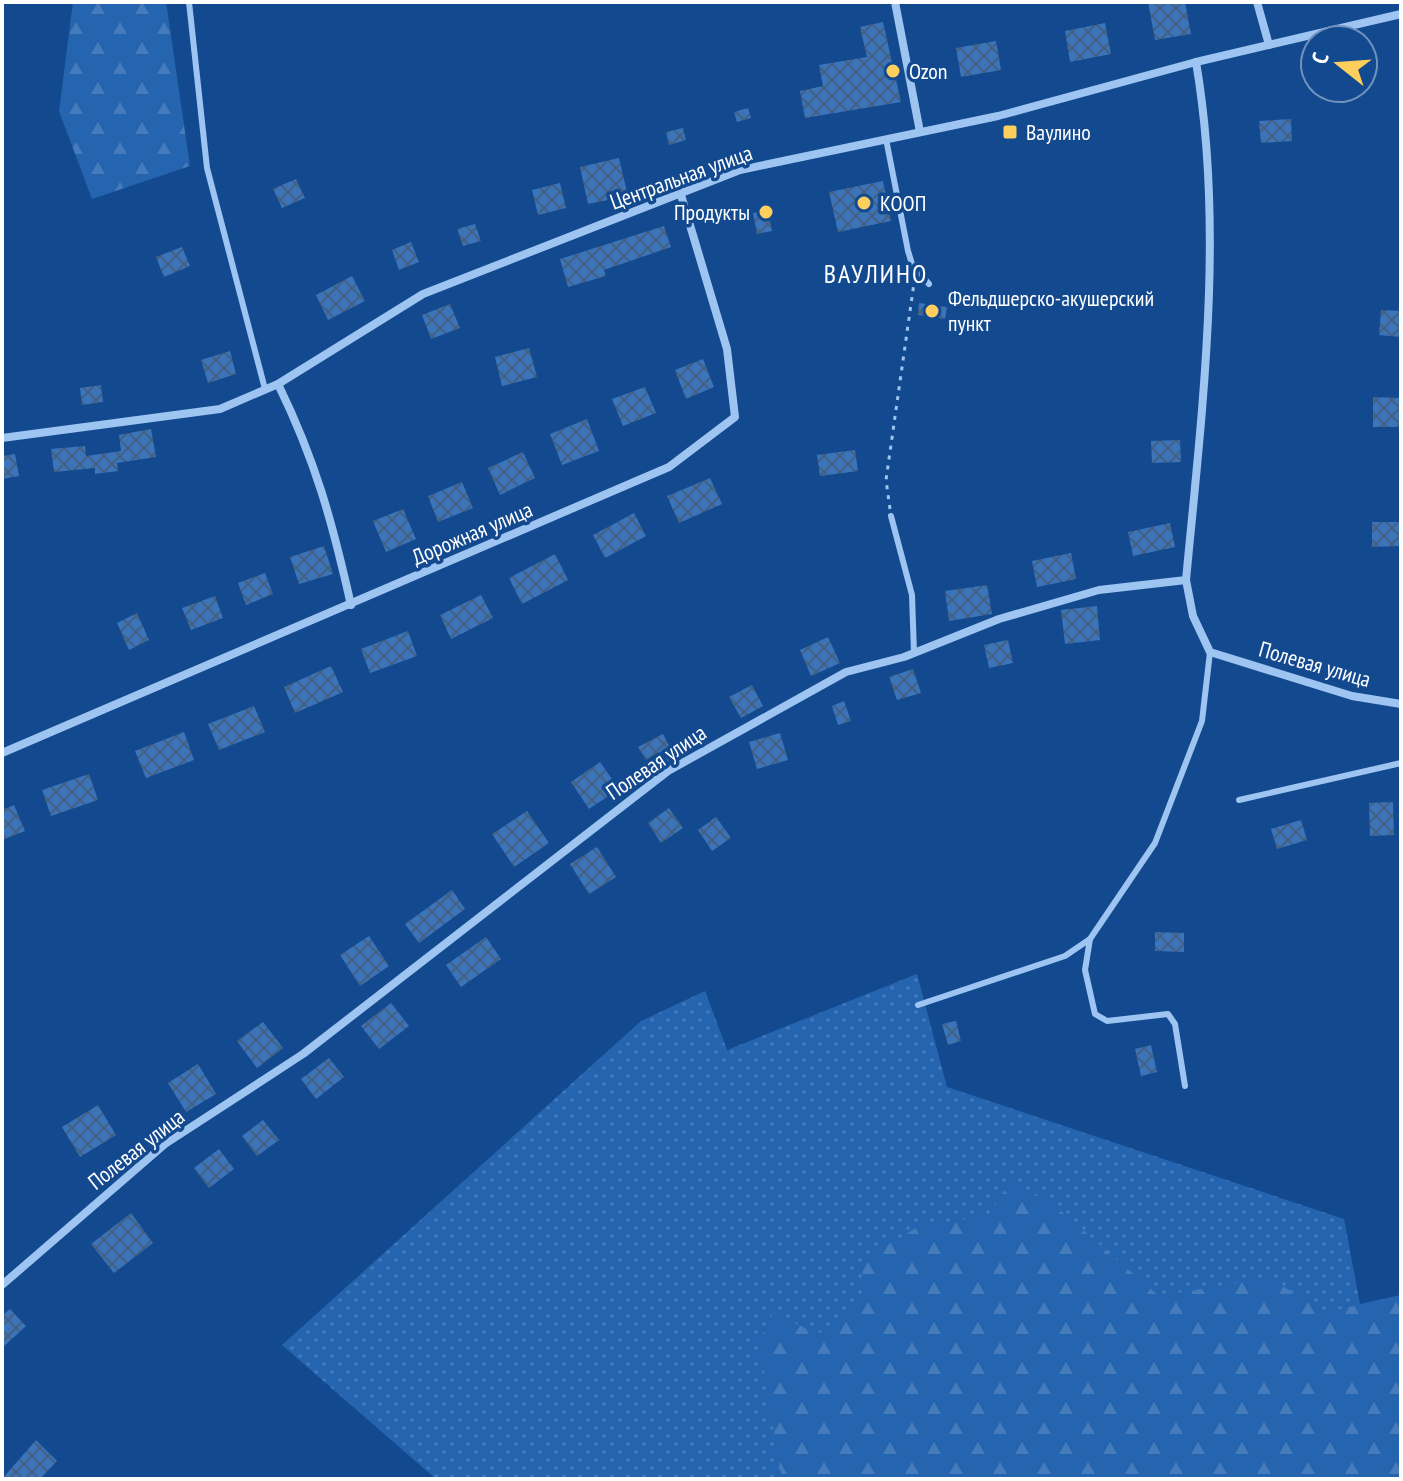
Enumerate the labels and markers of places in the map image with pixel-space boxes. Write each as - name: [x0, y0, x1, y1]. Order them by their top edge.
- place label: Ozon: [909, 57, 948, 85]
- marker: Ozon: [884, 62, 902, 80]
- place label: Ваулино: [1026, 118, 1091, 146]
- marker: Ваулино: [1001, 123, 1019, 141]
- place label: КООП: [880, 189, 926, 217]
- marker: КООП: [855, 194, 873, 212]
- place label: Продукты: [674, 198, 750, 226]
- marker: Продукты: [757, 203, 775, 221]
- place label: Фельдшерско-акушерский пункт: [948, 284, 1154, 337]
- marker: Фельдшерско-акушерский пункт: [923, 302, 941, 320]

